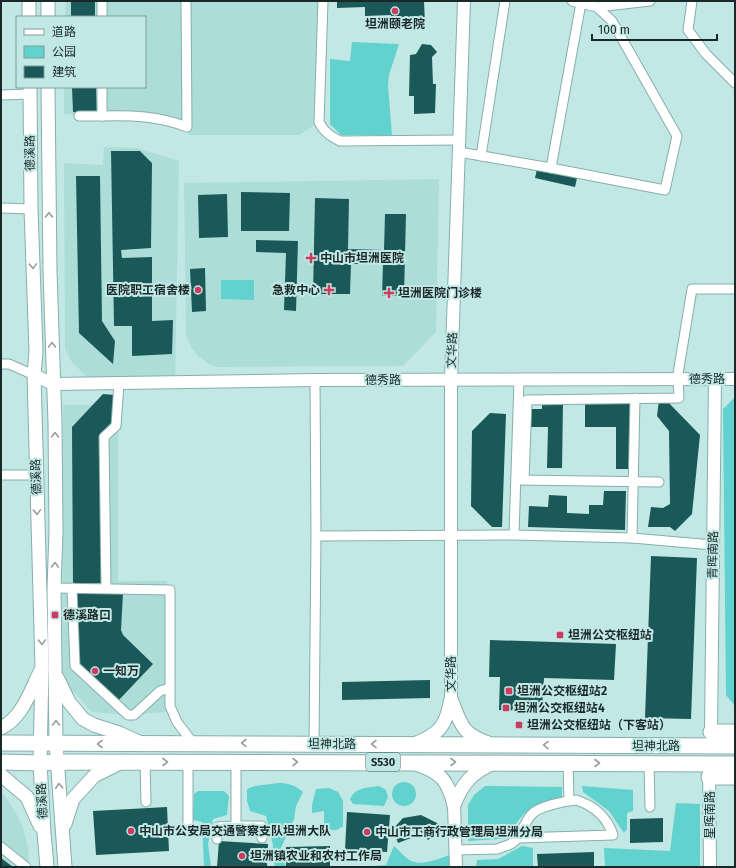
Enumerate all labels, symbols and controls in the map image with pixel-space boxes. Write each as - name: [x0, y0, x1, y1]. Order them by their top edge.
- marker: 坦洲颐老院: [390, 6, 400, 16]
- legend: [16, 16, 146, 88]
- scale bar: [592, 16, 717, 42]
- place label: 坦洲颐老院: [365, 17, 425, 31]
- text: 100 m: [598, 23, 630, 37]
- text: 道路: [52, 25, 76, 39]
- text: 公园: [52, 45, 76, 59]
- text: 建筑: [52, 65, 76, 79]
- street label: 德溪路: [23, 135, 37, 171]
- one-way arrow: [44, 212, 53, 218]
- place label: 中山市坦洲医院: [320, 251, 404, 265]
- marker: 中山市坦洲医院: [305, 252, 317, 264]
- one-way arrow: [29, 263, 37, 269]
- place label: 医院职工宿舍楼: [106, 283, 190, 297]
- place label: 急救中心: [272, 283, 320, 297]
- marker: 急救中心: [323, 284, 335, 296]
- marker: 医院职工宿舍楼: [193, 285, 203, 295]
- place label: 坦洲医院门诊楼: [398, 286, 482, 300]
- marker: 坦洲医院门诊楼: [383, 287, 395, 299]
- street label: 文华路: [444, 332, 460, 368]
- one-way arrow: [48, 342, 56, 348]
- street label: 德秀路: [689, 372, 725, 386]
- street label: 德秀路: [365, 373, 401, 387]
- one-way arrow: [51, 432, 59, 438]
- street label: 德溪路: [28, 459, 44, 495]
- one-way arrow: [33, 509, 42, 515]
- street label: 青晖南路: [706, 531, 720, 579]
- one-way arrow: [51, 562, 59, 568]
- place label: 德溪路口: [63, 608, 111, 622]
- marker: 德溪路口: [50, 610, 60, 620]
- place label: 坦洲公交枢纽站: [568, 628, 652, 642]
- marker: 坦洲公交枢纽站: [555, 630, 565, 640]
- one-way arrow: [37, 639, 46, 645]
- street label: 文华路: [444, 656, 458, 692]
- place label: 一知万: [103, 664, 139, 678]
- marker: 一知万: [90, 666, 100, 676]
- place label: 坦洲公交枢纽站2: [517, 684, 607, 698]
- marker: 坦洲公交枢纽站2: [504, 686, 514, 696]
- place label: 坦洲公交枢纽站4: [514, 701, 605, 715]
- marker: 坦洲公交枢纽站4: [501, 703, 511, 713]
- place label: 坦洲公交枢纽站（下客站）: [527, 718, 671, 732]
- one-way arrow: [52, 720, 60, 726]
- marker: 坦洲公交枢纽站（下客站）: [514, 720, 524, 730]
- street label: 坦神北路: [308, 737, 356, 751]
- one-way arrow: [241, 739, 247, 747]
- street label: 坦神北路: [632, 739, 680, 753]
- one-way arrow: [97, 740, 103, 748]
- one-way arrow: [371, 740, 377, 748]
- one-way arrow: [543, 741, 549, 749]
- road number: S530: [366, 753, 400, 771]
- one-way arrow: [162, 758, 168, 766]
- one-way arrow: [292, 758, 298, 766]
- one-way arrow: [450, 758, 456, 766]
- one-way arrow: [594, 759, 600, 767]
- street label: 德溪路: [34, 783, 50, 819]
- one-way arrow: [54, 783, 63, 789]
- street label: 星晖南路: [703, 791, 717, 839]
- place label: 中山市公安局交通警察支队坦洲大队: [139, 824, 331, 838]
- place label: 中山市工商行政管理局坦洲分局: [375, 825, 543, 839]
- marker: 中山市公安局交通警察支队坦洲大队: [126, 826, 136, 836]
- marker: 中山市工商行政管理局坦洲分局: [362, 827, 372, 837]
- place label: 坦洲镇农业和农村工作局: [250, 849, 382, 863]
- marker: 坦洲镇农业和农村工作局: [237, 851, 247, 861]

